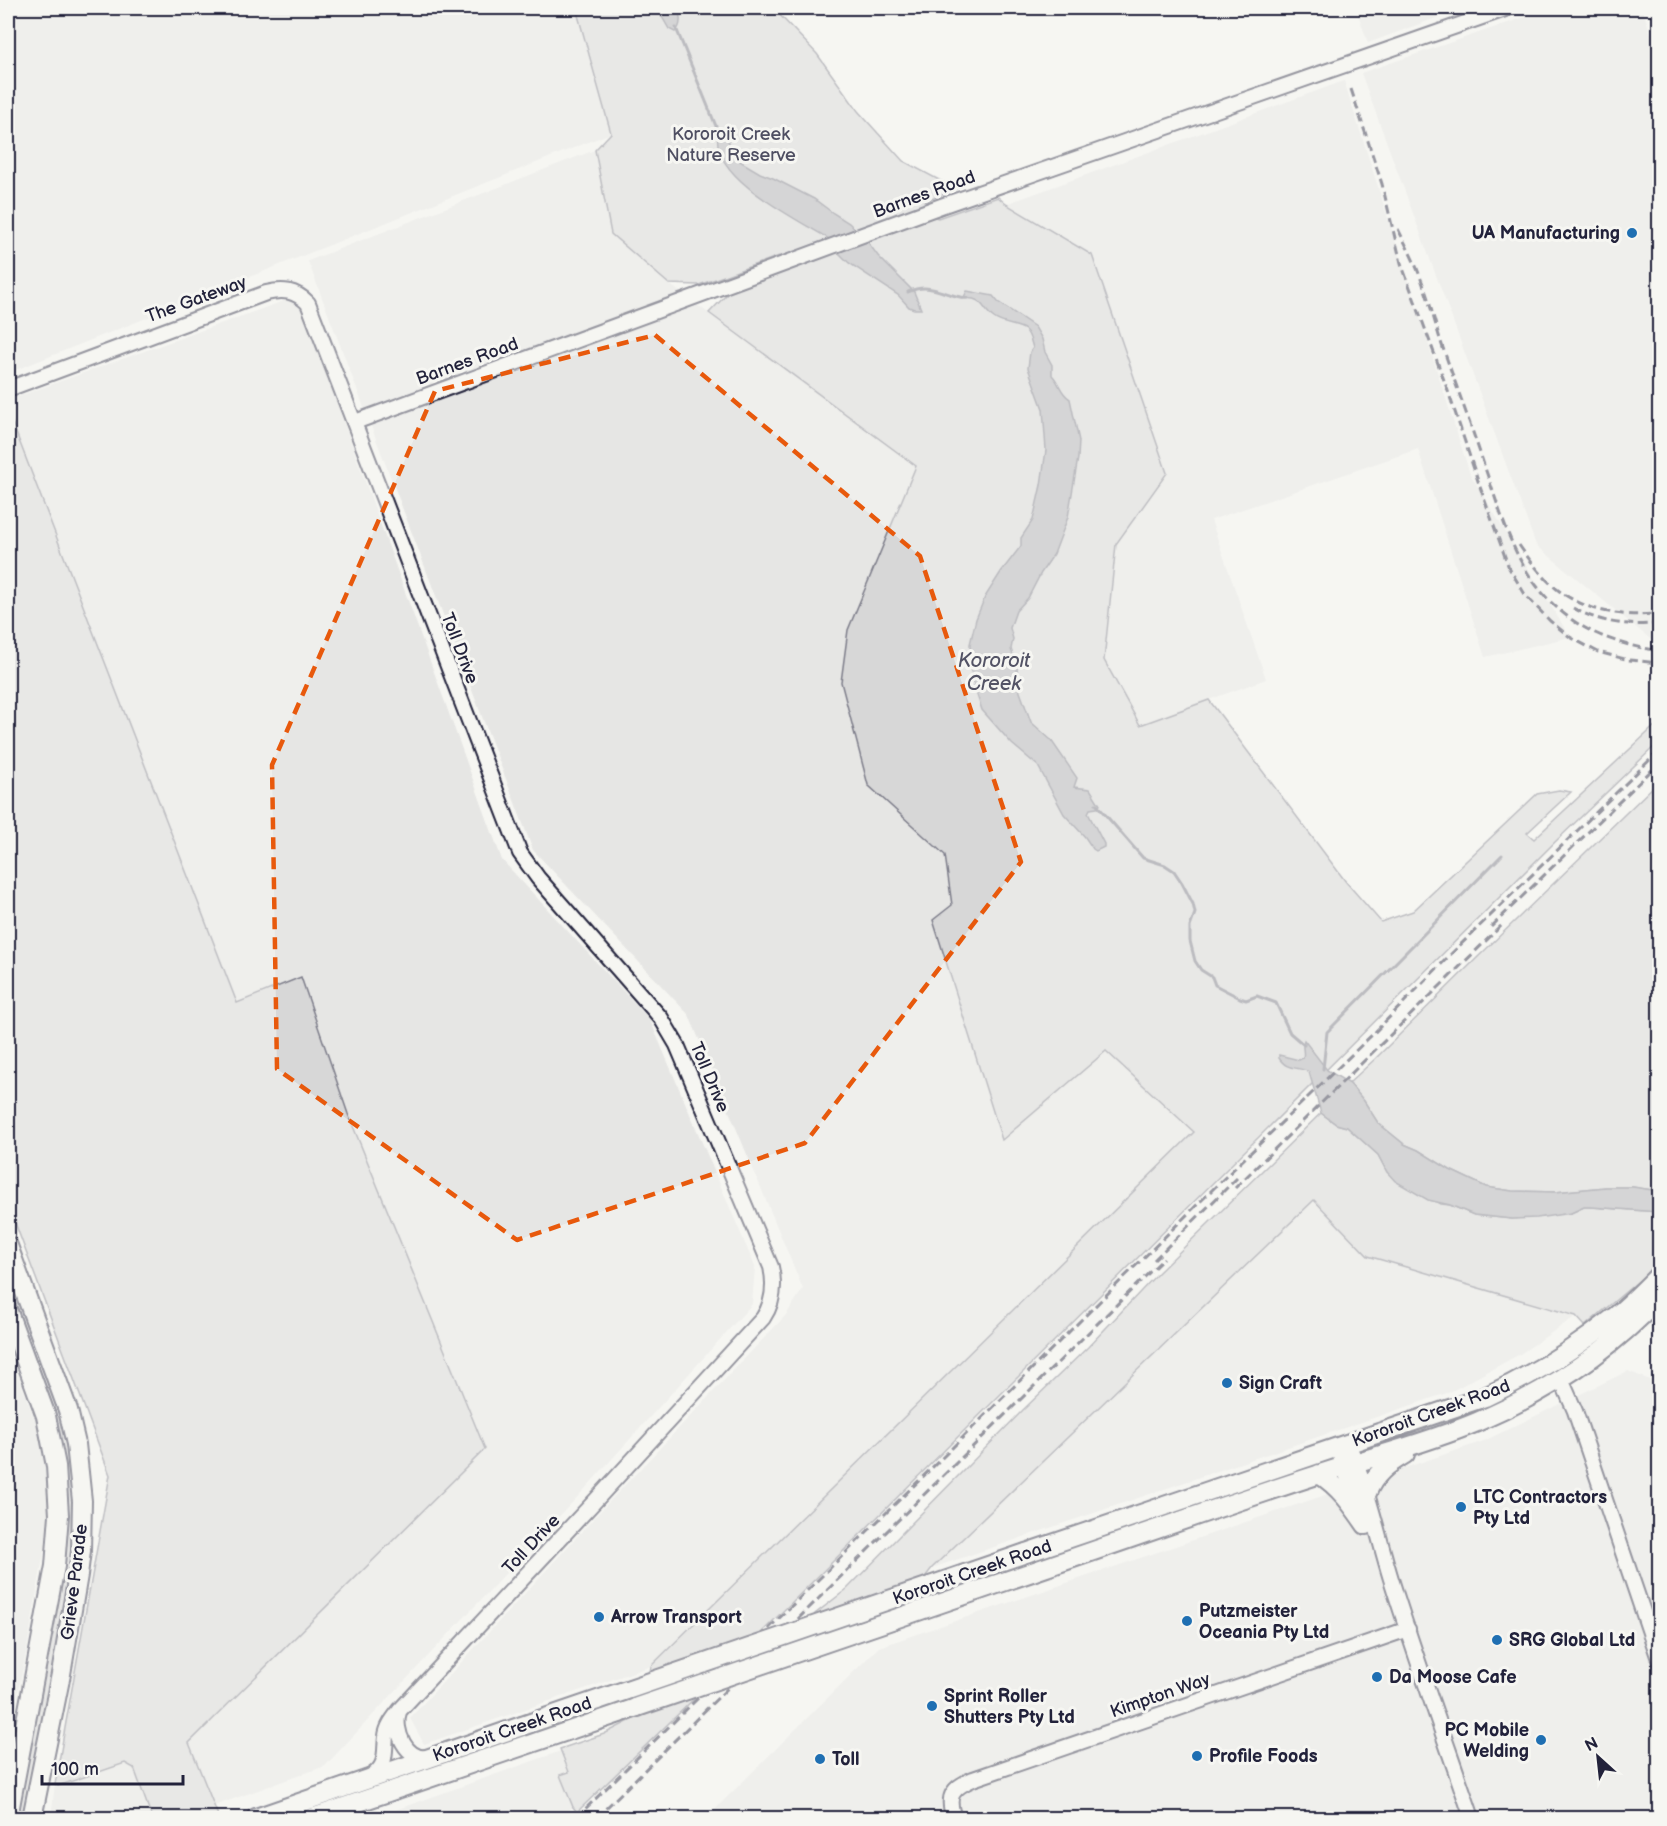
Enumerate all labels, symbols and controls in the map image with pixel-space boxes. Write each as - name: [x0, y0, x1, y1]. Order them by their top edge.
- park label: Kororoit Creek Nature Reserve: [666, 124, 796, 166]
- street label: Barnes Road: [870, 166, 978, 223]
- place label: UA Manufacturing: [1472, 223, 1620, 244]
- marker: UA Manufacturing: [1625, 226, 1639, 240]
- street label: The Gateway: [143, 271, 250, 327]
- street label: Barnes Road: [413, 333, 521, 390]
- street label: Toll Drive: [436, 610, 483, 687]
- water label: Kororoit Creek: [958, 649, 1031, 696]
- street label: Toll Drive: [685, 1039, 734, 1116]
- place label: Sign Craft: [1239, 1373, 1322, 1394]
- street label: Kororoit Creek Road: [1349, 1375, 1513, 1452]
- marker: Sign Craft: [1220, 1376, 1234, 1390]
- place label: LTC Contractors Pty Ltd: [1473, 1487, 1607, 1529]
- marker: LTC Contractors Pty Ltd: [1454, 1500, 1468, 1514]
- street label: Toll Drive: [498, 1510, 565, 1579]
- street label: Grieve Parade: [57, 1522, 92, 1641]
- street label: Kororoit Creek Road: [890, 1535, 1054, 1609]
- place label: Putzmeister Oceania Pty Ltd: [1199, 1601, 1329, 1643]
- place label: Arrow Transport: [610, 1607, 742, 1628]
- marker: Arrow Transport: [592, 1610, 606, 1624]
- marker: Putzmeister Oceania Pty Ltd: [1180, 1614, 1194, 1628]
- place label: SRG Global Ltd: [1509, 1630, 1635, 1651]
- marker: SRG Global Ltd: [1490, 1633, 1504, 1647]
- place label: Da Moose Cafe: [1389, 1667, 1516, 1688]
- street label: Kimpton Way: [1108, 1668, 1214, 1722]
- marker: Da Moose Cafe: [1370, 1670, 1384, 1684]
- place label: Sprint Roller Shutters Pty Ltd: [944, 1686, 1075, 1728]
- street label: Kororoit Creek Road: [430, 1692, 594, 1766]
- marker: Sprint Roller Shutters Pty Ltd: [925, 1699, 939, 1713]
- place label: PC Mobile Welding: [1444, 1720, 1529, 1762]
- north arrow: [1568, 1727, 1628, 1787]
- marker: PC Mobile Welding: [1534, 1733, 1548, 1747]
- text: N: [1582, 1734, 1602, 1756]
- place label: Profile Foods: [1209, 1746, 1318, 1767]
- scale bar: [42, 1748, 183, 1786]
- place label: Toll: [832, 1749, 860, 1770]
- marker: Profile Foods: [1190, 1749, 1204, 1763]
- marker: Toll: [813, 1752, 827, 1766]
- text: 100 m: [51, 1759, 99, 1780]

